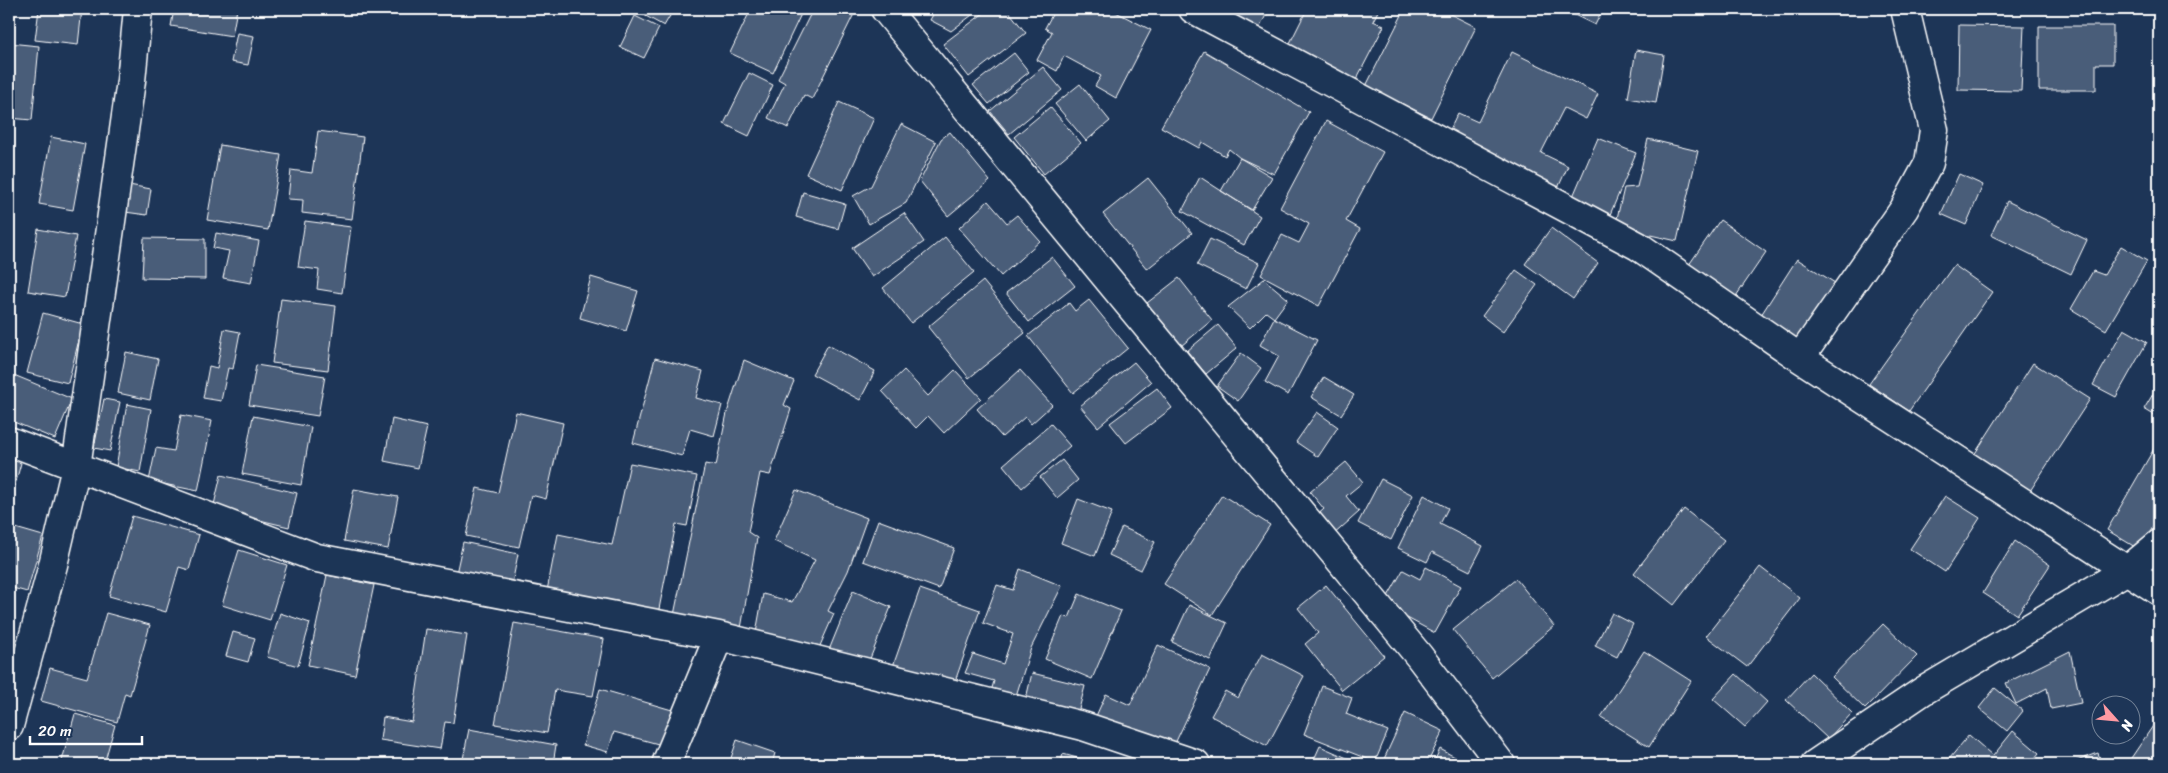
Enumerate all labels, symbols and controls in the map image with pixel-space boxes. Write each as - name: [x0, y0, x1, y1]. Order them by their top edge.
- north arrow: [2090, 696, 2140, 746]
- scale bar: [30, 713, 142, 745]
- text: N: [2114, 715, 2141, 736]
- text: 20 m: [38, 718, 72, 744]

